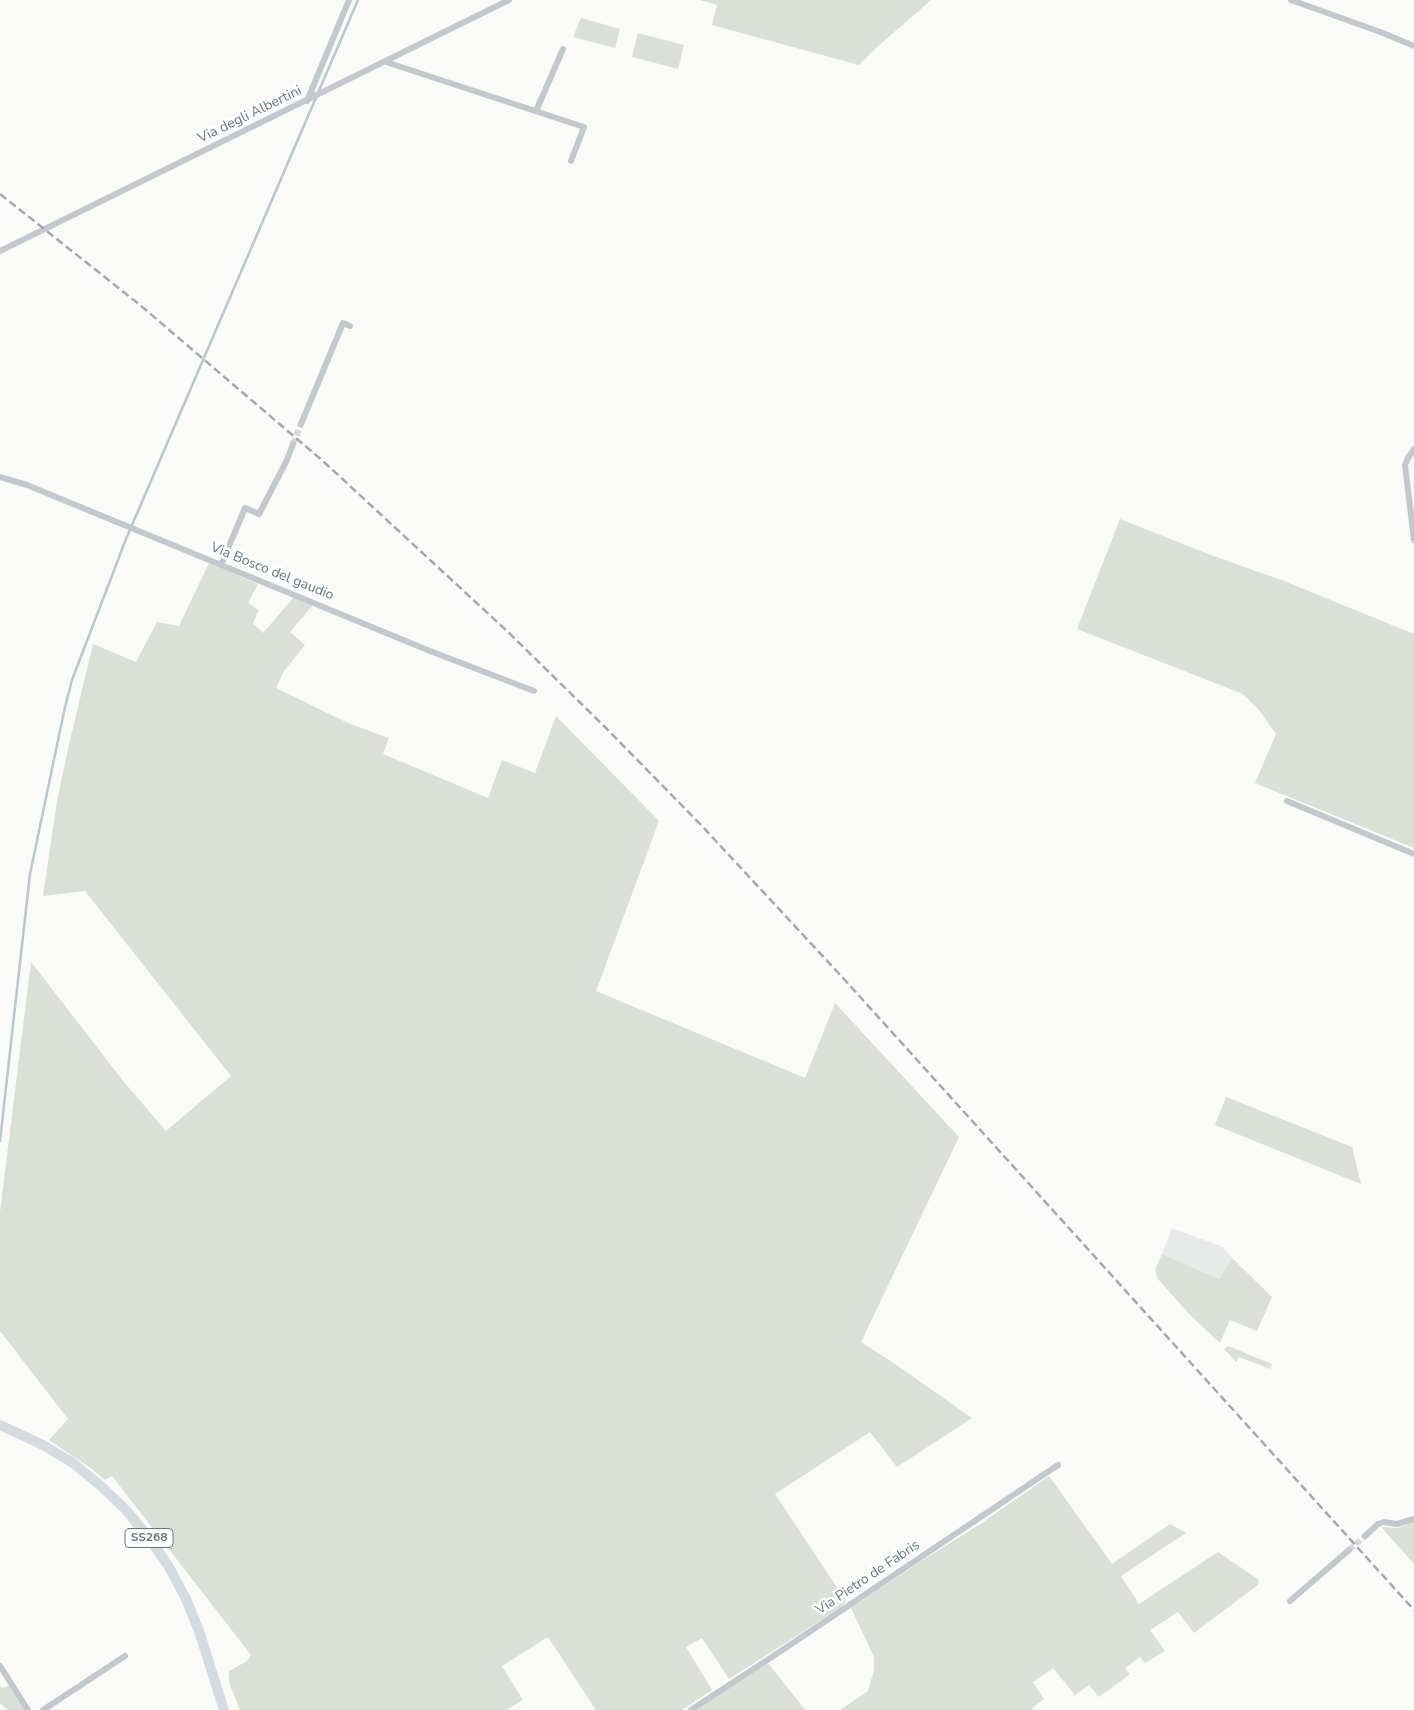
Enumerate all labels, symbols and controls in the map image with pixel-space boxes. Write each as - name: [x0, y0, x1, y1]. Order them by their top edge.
- street label: Via degli Albertini: [195, 83, 305, 147]
- street label: Via Bosco del gaudio: [208, 540, 336, 604]
- road number: SS268: [125, 1529, 173, 1548]
- street label: Via Pietro de Fabris: [813, 1537, 923, 1619]

